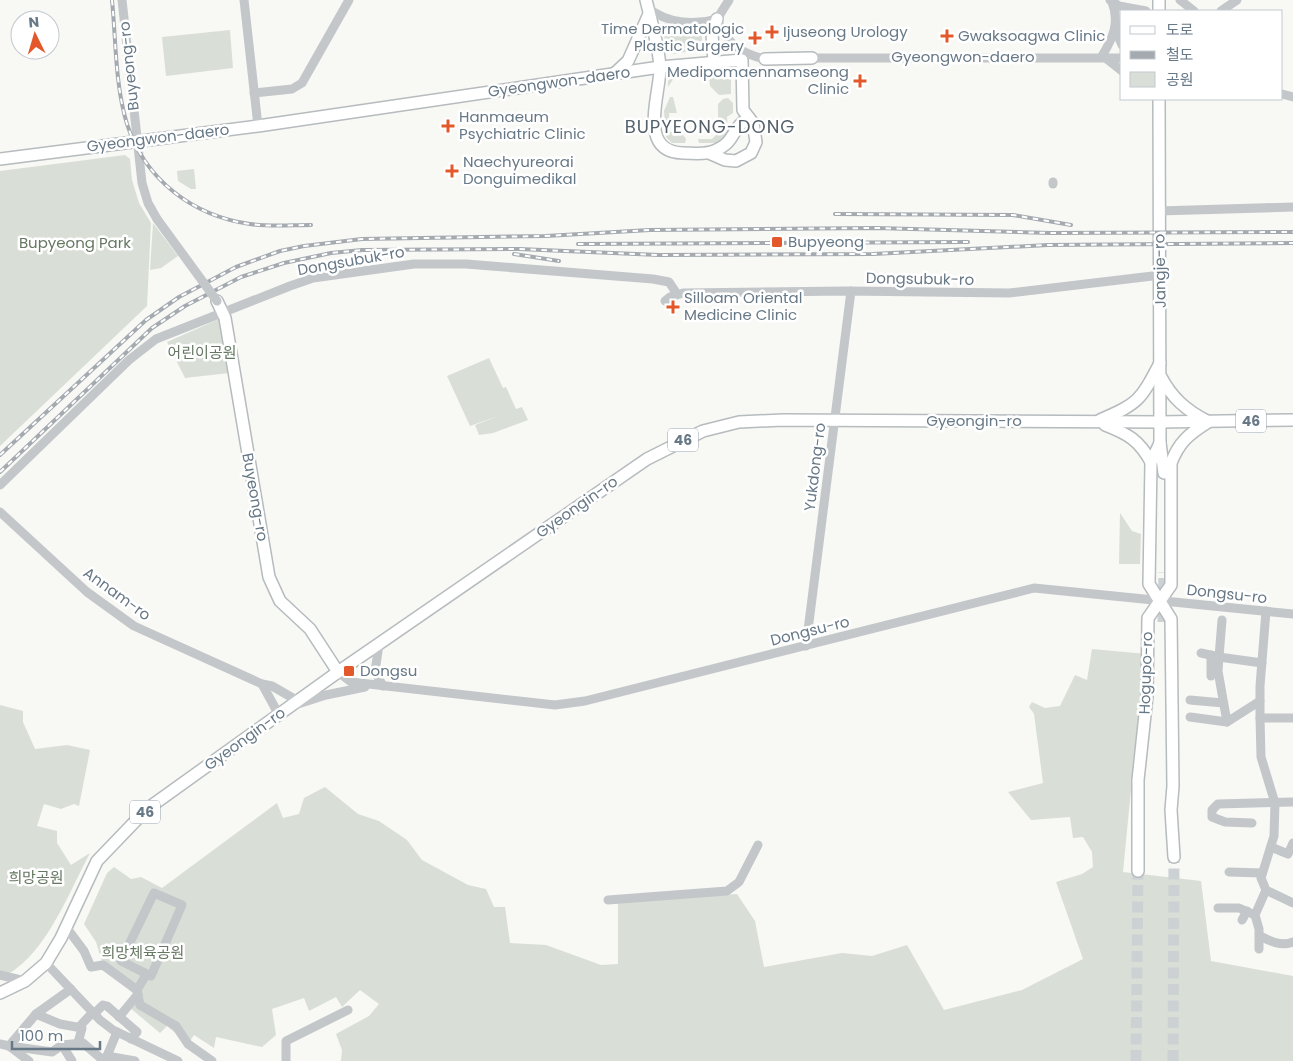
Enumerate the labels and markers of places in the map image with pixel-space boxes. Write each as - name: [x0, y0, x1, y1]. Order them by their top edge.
- place label: Time Dermatologic Plastic Surgery: [601, 18, 745, 56]
- place label: Ijuseong Urology: [783, 21, 908, 42]
- marker: Ijuseong Urology: [765, 25, 779, 39]
- place label: Gwaksoagwa Clinic: [958, 25, 1105, 46]
- marker: Gwaksoagwa Clinic: [940, 29, 954, 43]
- marker: Time Dermatologic Plastic Surgery: [748, 31, 762, 45]
- place label: Medipomaennamseong Clinic: [667, 61, 849, 99]
- marker: Medipomaennamseong Clinic: [853, 74, 867, 88]
- place label: Hanmaeum Psychiatric Clinic: [459, 106, 586, 144]
- marker: Hanmaeum Psychiatric Clinic: [441, 119, 455, 133]
- place label: Naechyureorai Donguimedikal: [463, 151, 576, 189]
- marker: Naechyureorai Donguimedikal: [445, 164, 459, 178]
- place label: Bupyeong: [788, 231, 864, 252]
- marker: Bupyeong: [770, 235, 784, 249]
- place label: Silloam Oriental Medicine Clinic: [684, 287, 802, 325]
- marker: Silloam Oriental Medicine Clinic: [666, 300, 680, 314]
- place label: Dongsu: [360, 660, 417, 681]
- marker: Dongsu: [342, 664, 356, 678]

